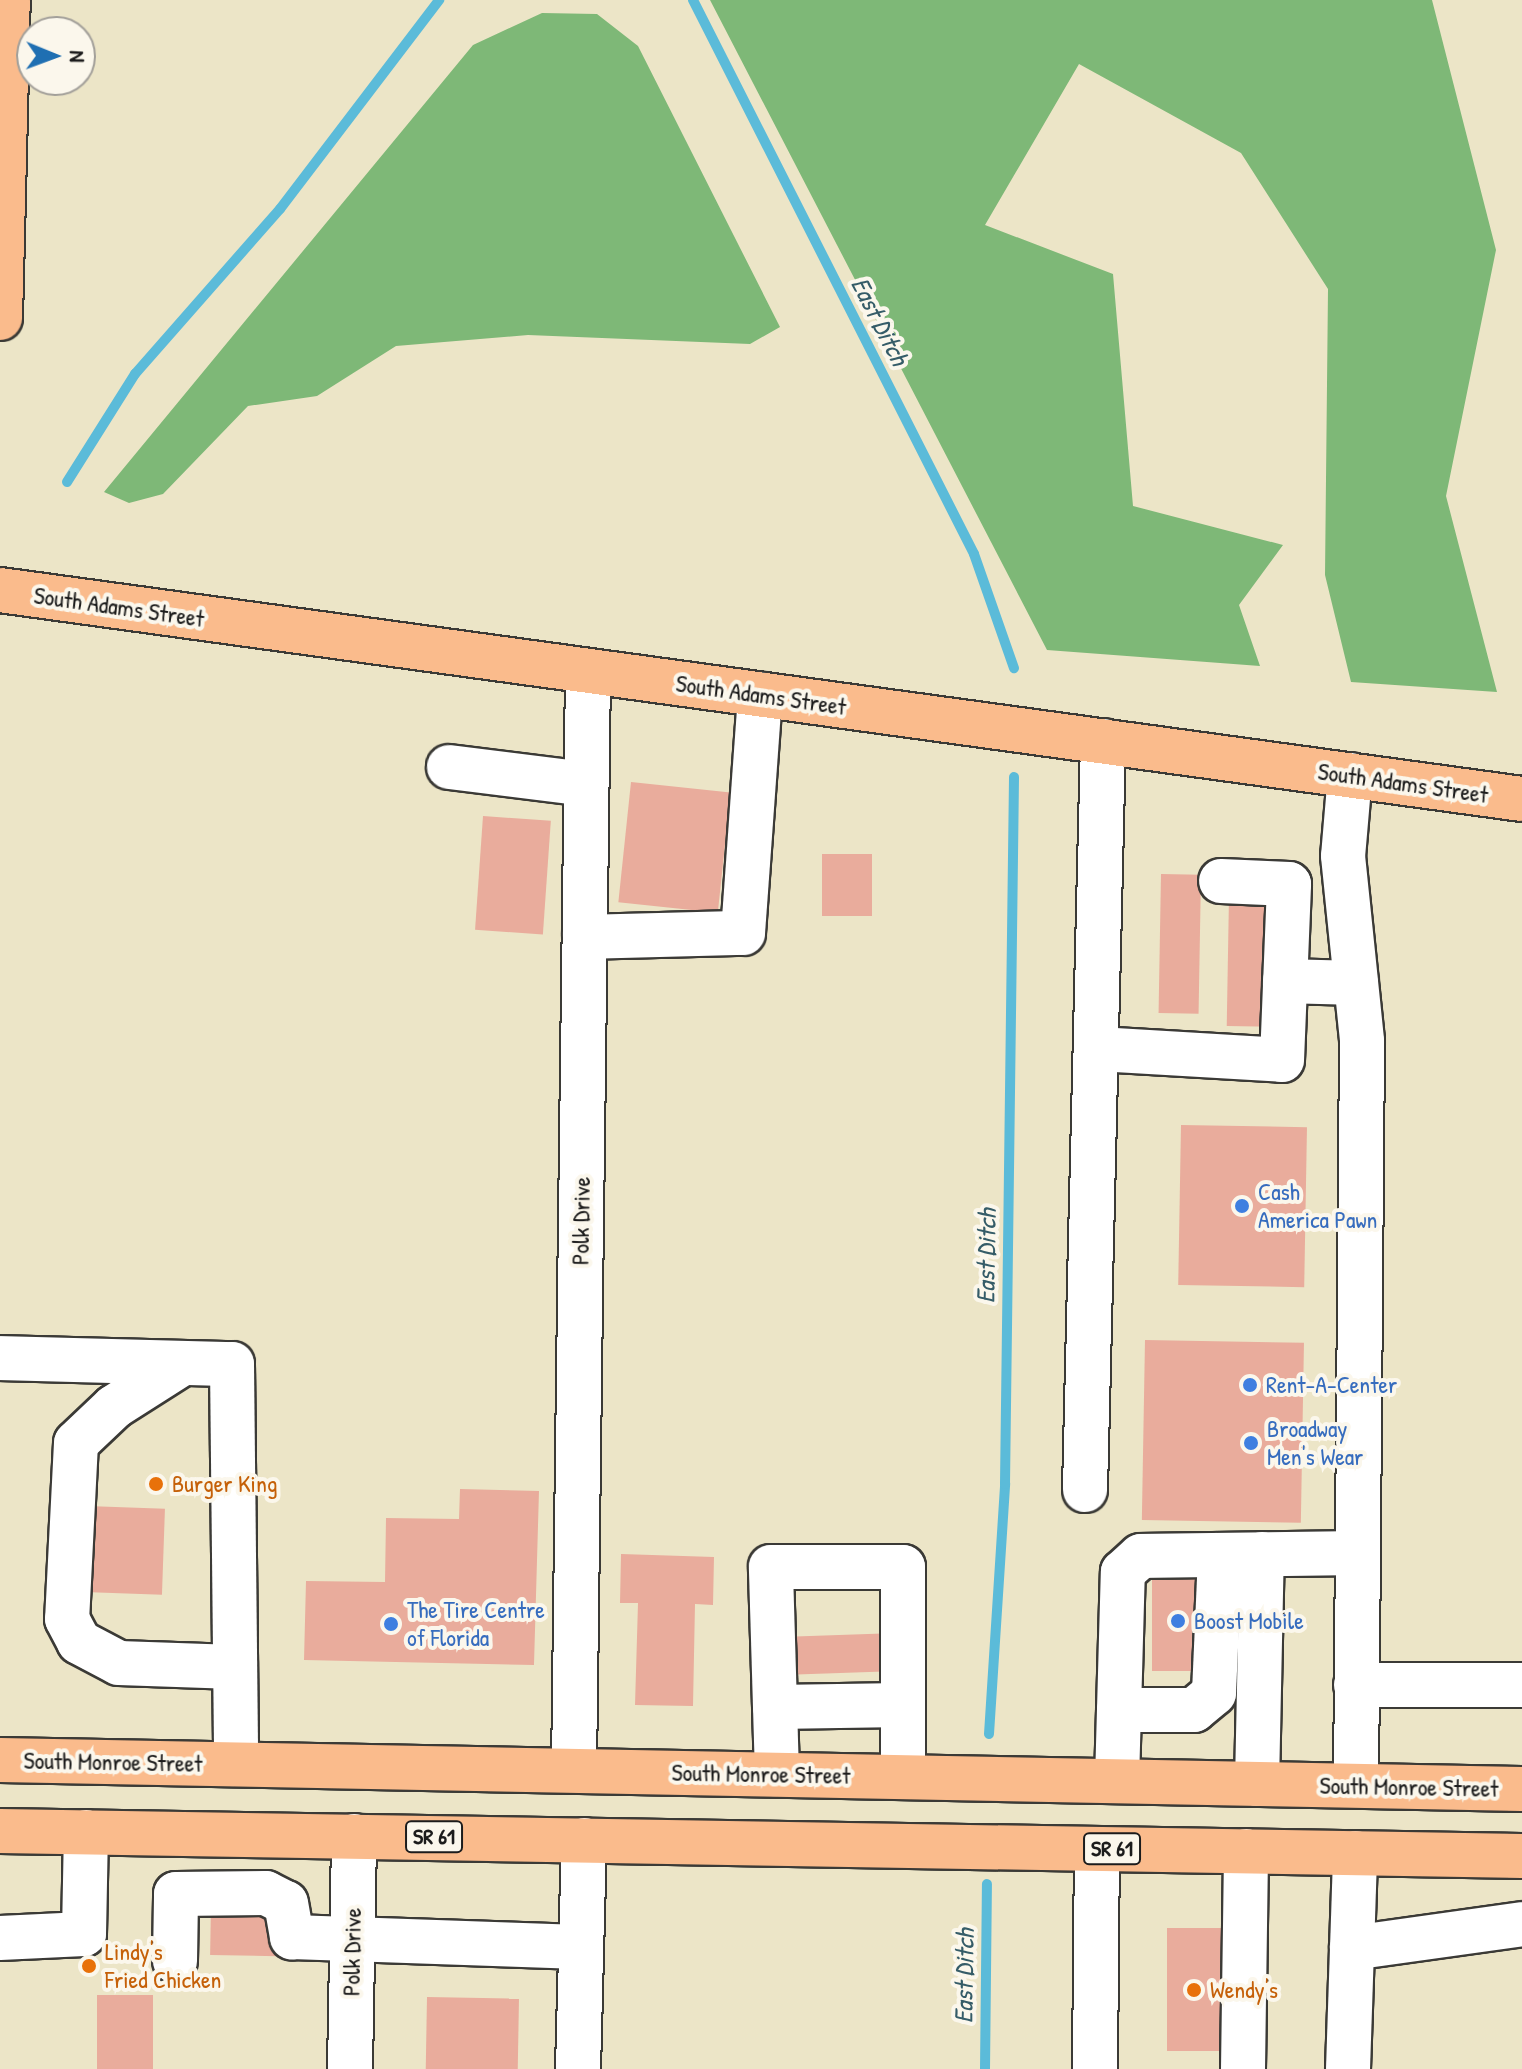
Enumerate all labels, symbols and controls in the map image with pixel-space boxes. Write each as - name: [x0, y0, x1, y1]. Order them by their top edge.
- north arrow: [16, 16, 96, 96]
- text: N: [63, 50, 93, 63]
- water label: East Ditch: [845, 272, 915, 370]
- street label: South Adams Street: [32, 581, 206, 633]
- street label: South Adams Street: [674, 669, 848, 721]
- street label: South Adams Street: [1316, 757, 1490, 809]
- street label: Polk Drive: [566, 1177, 596, 1265]
- place label: Cash America Pawn: [1258, 1178, 1377, 1234]
- marker: Cash America Pawn: [1233, 1197, 1251, 1215]
- water label: East Ditch: [970, 1208, 1002, 1304]
- place label: Rent-A-Center: [1266, 1371, 1397, 1399]
- marker: Rent-A-Center: [1241, 1376, 1259, 1394]
- place label: Broadway Men's Wear: [1267, 1415, 1363, 1471]
- marker: Broadway Men's Wear: [1242, 1434, 1260, 1452]
- place label: Burger King: [172, 1470, 277, 1498]
- marker: Burger King: [147, 1475, 165, 1493]
- place label: The Tire Centre of Florida: [407, 1596, 545, 1652]
- place label: Boost Mobile: [1194, 1607, 1304, 1635]
- marker: Boost Mobile: [1169, 1612, 1187, 1630]
- marker: The Tire Centre of Florida: [382, 1615, 400, 1633]
- street label: South Monroe Street: [23, 1746, 203, 1778]
- street label: South Monroe Street: [671, 1758, 851, 1790]
- street label: South Monroe Street: [1319, 1771, 1499, 1803]
- road number: SR 61: [404, 1819, 464, 1855]
- road number: SR 61: [1082, 1831, 1142, 1867]
- street label: Polk Drive: [337, 1908, 367, 1996]
- water label: East Ditch: [948, 1928, 980, 2024]
- place label: Lindy's Fried Chicken: [105, 1938, 221, 1994]
- marker: Lindy's Fried Chicken: [80, 1957, 98, 1975]
- place label: Wendy's: [1210, 1976, 1278, 2004]
- marker: Wendy's: [1185, 1981, 1203, 1999]

